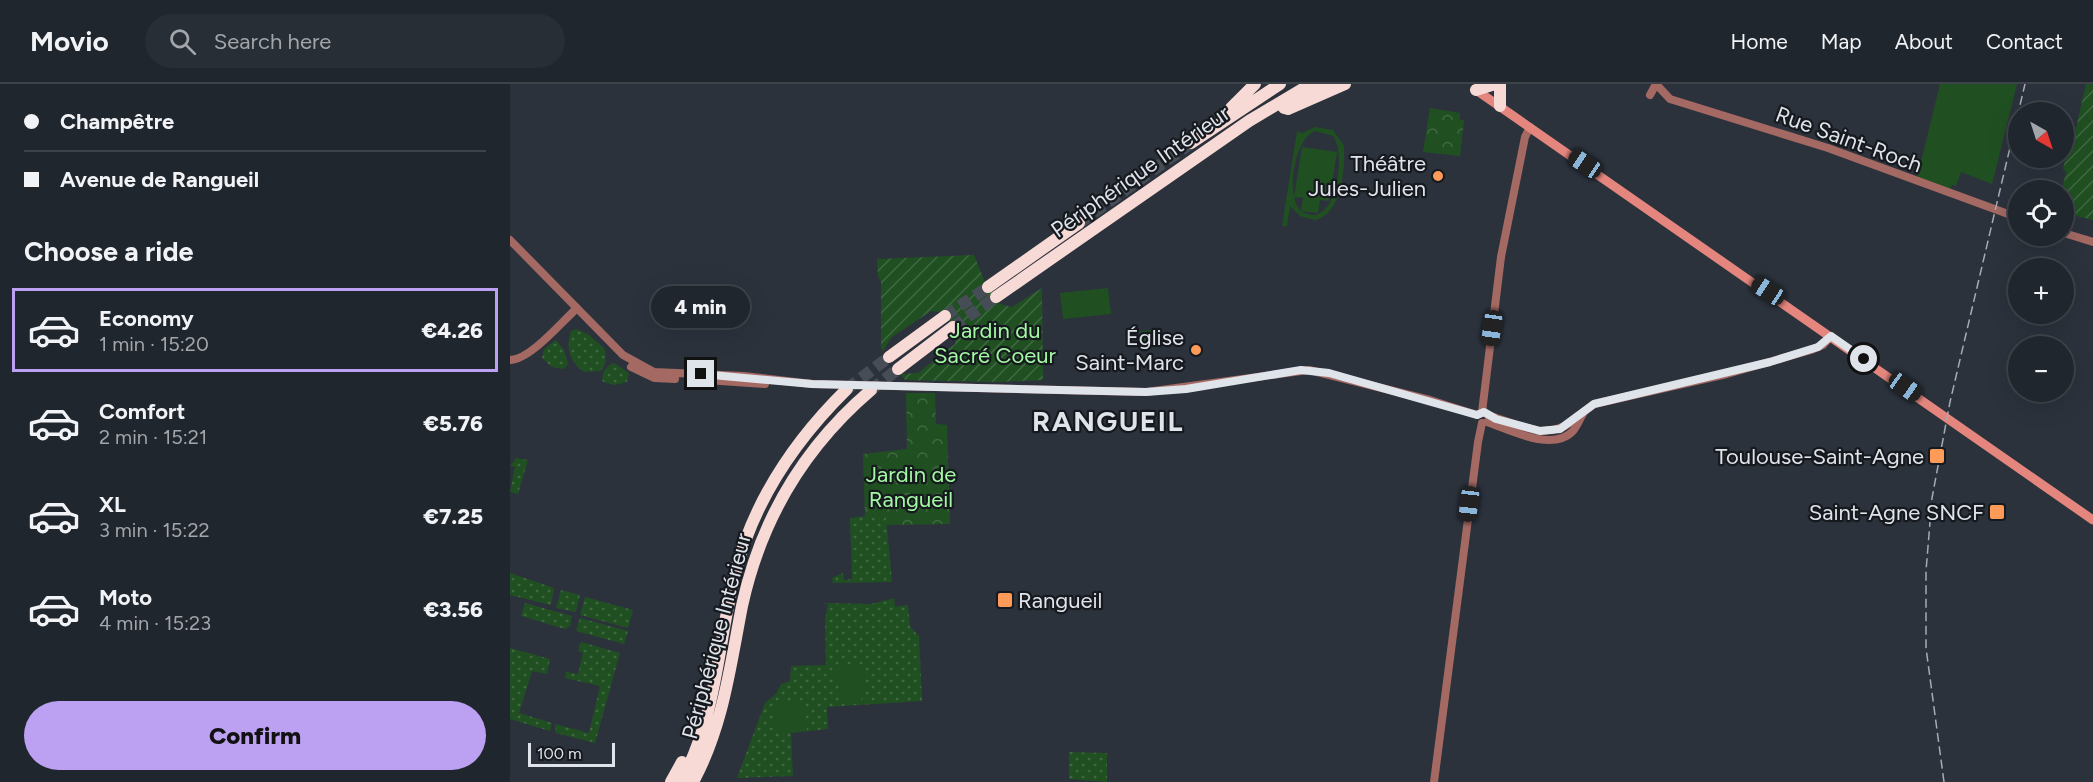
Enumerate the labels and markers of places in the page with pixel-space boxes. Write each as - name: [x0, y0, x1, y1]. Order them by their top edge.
- place label: Théâtre Jules-Julien: [1308, 150, 1426, 202]
- marker: Théâtre Jules-Julien: [1431, 169, 1445, 183]
- place label: Église Saint-Marc: [1075, 324, 1184, 376]
- marker: Église Saint-Marc: [1189, 343, 1203, 357]
- place label: Toulouse-Saint-Agne: [1715, 443, 1924, 470]
- marker: Toulouse-Saint-Agne: [1928, 447, 1946, 465]
- place label: Saint-Agne SNCF: [1809, 499, 1984, 526]
- marker: Saint-Agne SNCF: [1988, 503, 2006, 521]
- place label: Rangueil: [1018, 587, 1102, 614]
- marker: Rangueil: [996, 591, 1014, 609]

